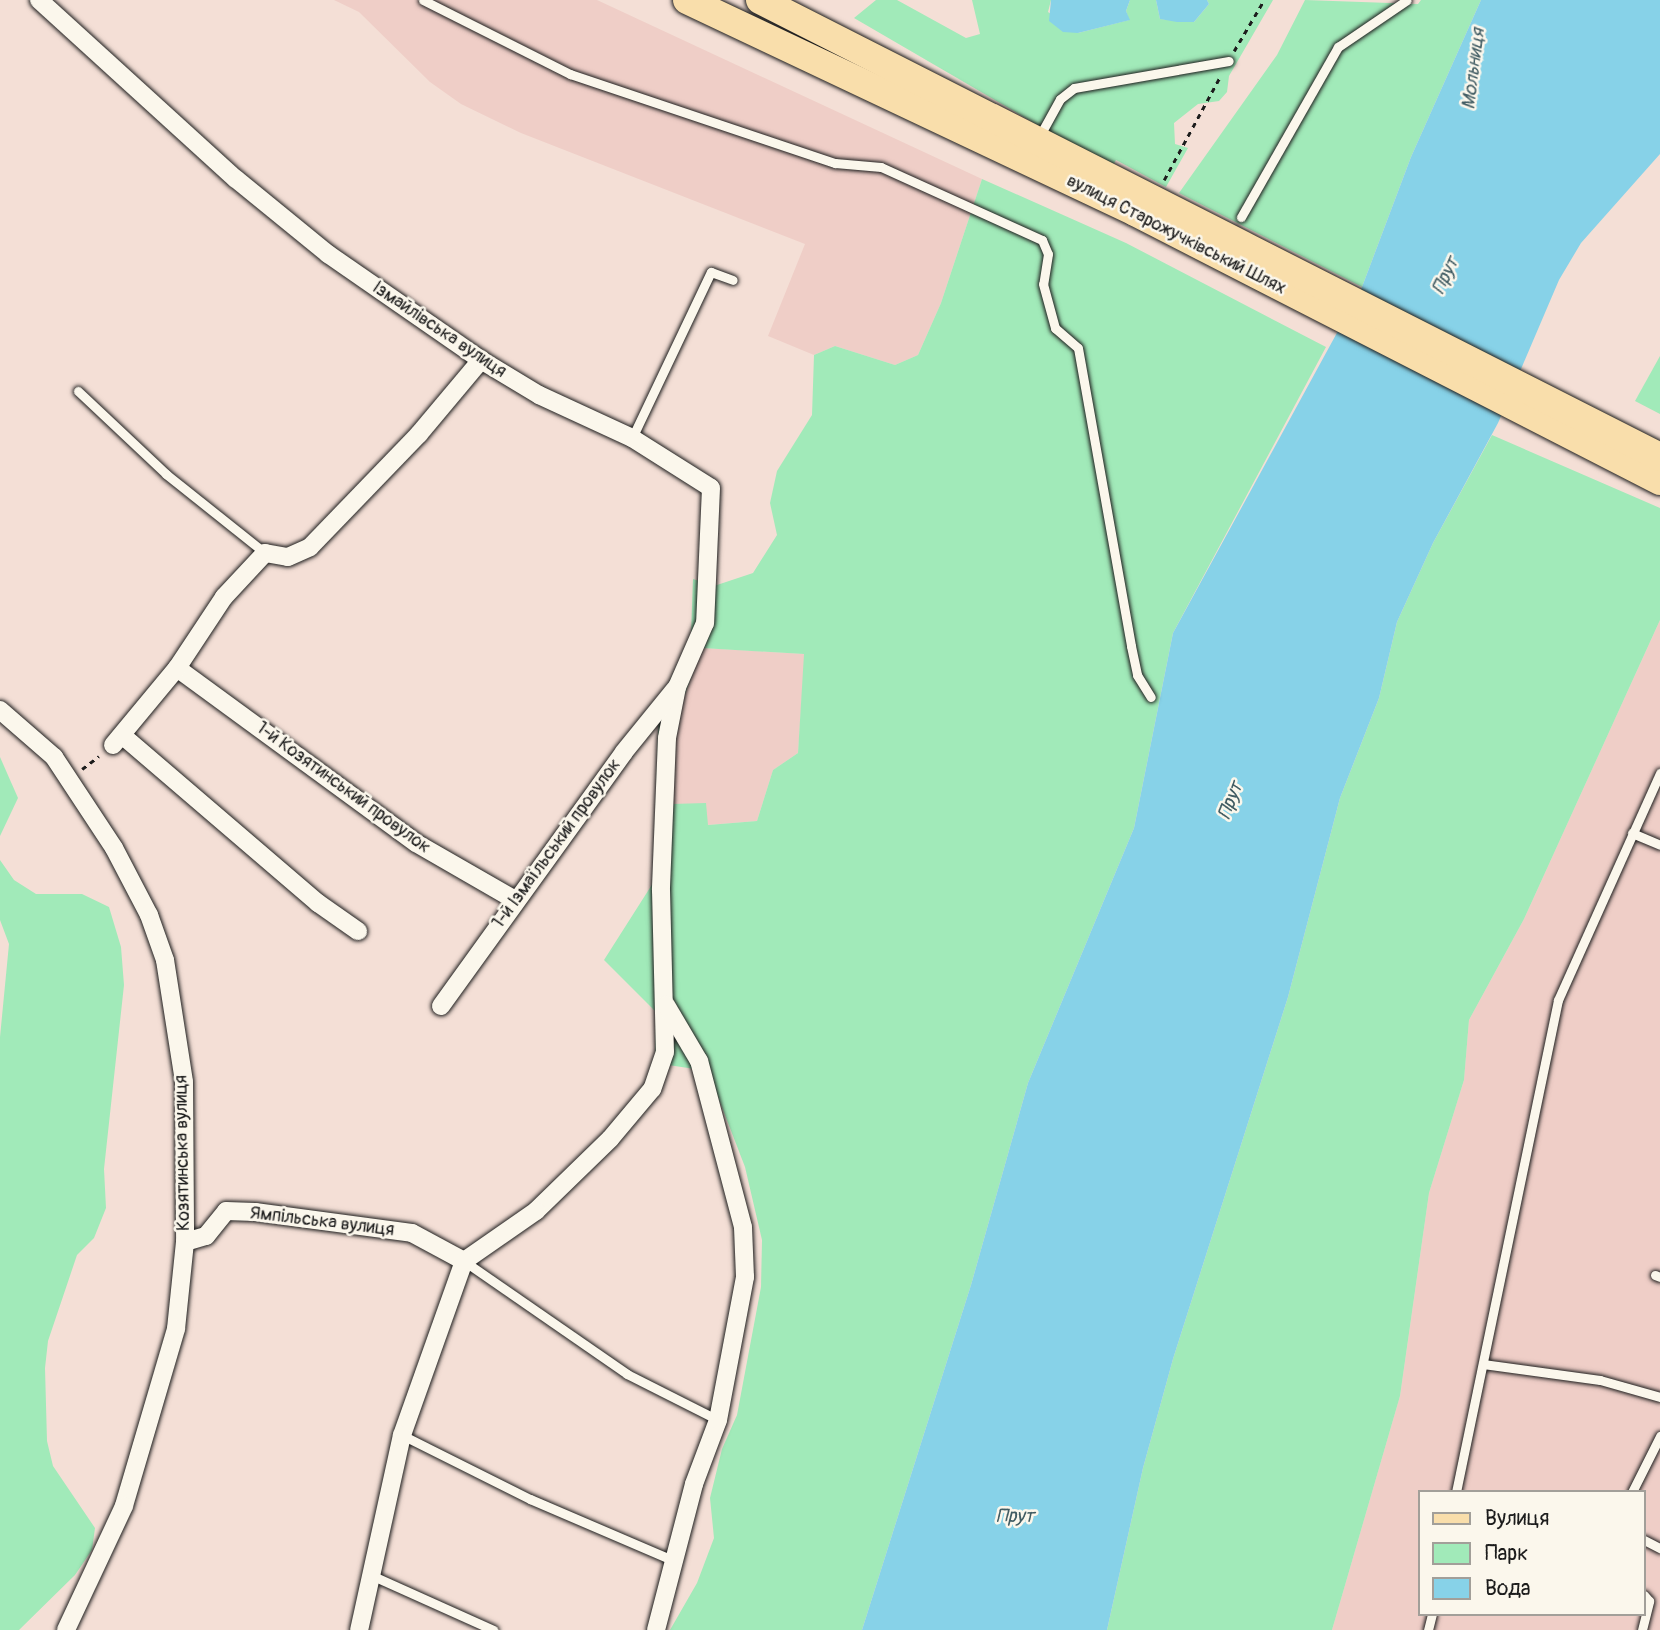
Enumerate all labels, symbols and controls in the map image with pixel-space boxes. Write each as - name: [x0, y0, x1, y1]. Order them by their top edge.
- water label: Мольниця: [1458, 27, 1490, 111]
- street label: вулиця Старожучківський Шлях: [1063, 170, 1289, 300]
- water label: Прут: [1428, 254, 1464, 298]
- street label: Ізмайлівська вулиця: [368, 277, 510, 383]
- street label: 1-й Козятинський провулок: [252, 718, 434, 858]
- street label: 1-й Ізмаїльський провулок: [488, 755, 626, 933]
- water label: Прут: [1214, 779, 1248, 823]
- street label: Козятинська вулиця: [171, 1075, 195, 1231]
- street label: Ямпільська вулиця: [249, 1202, 395, 1242]
- legend: [1418, 1490, 1646, 1616]
- text: Вулиця: [1485, 1505, 1549, 1532]
- water label: Прут: [996, 1506, 1034, 1528]
- text: Парк: [1485, 1540, 1528, 1567]
- text: Вода: [1485, 1575, 1531, 1602]

